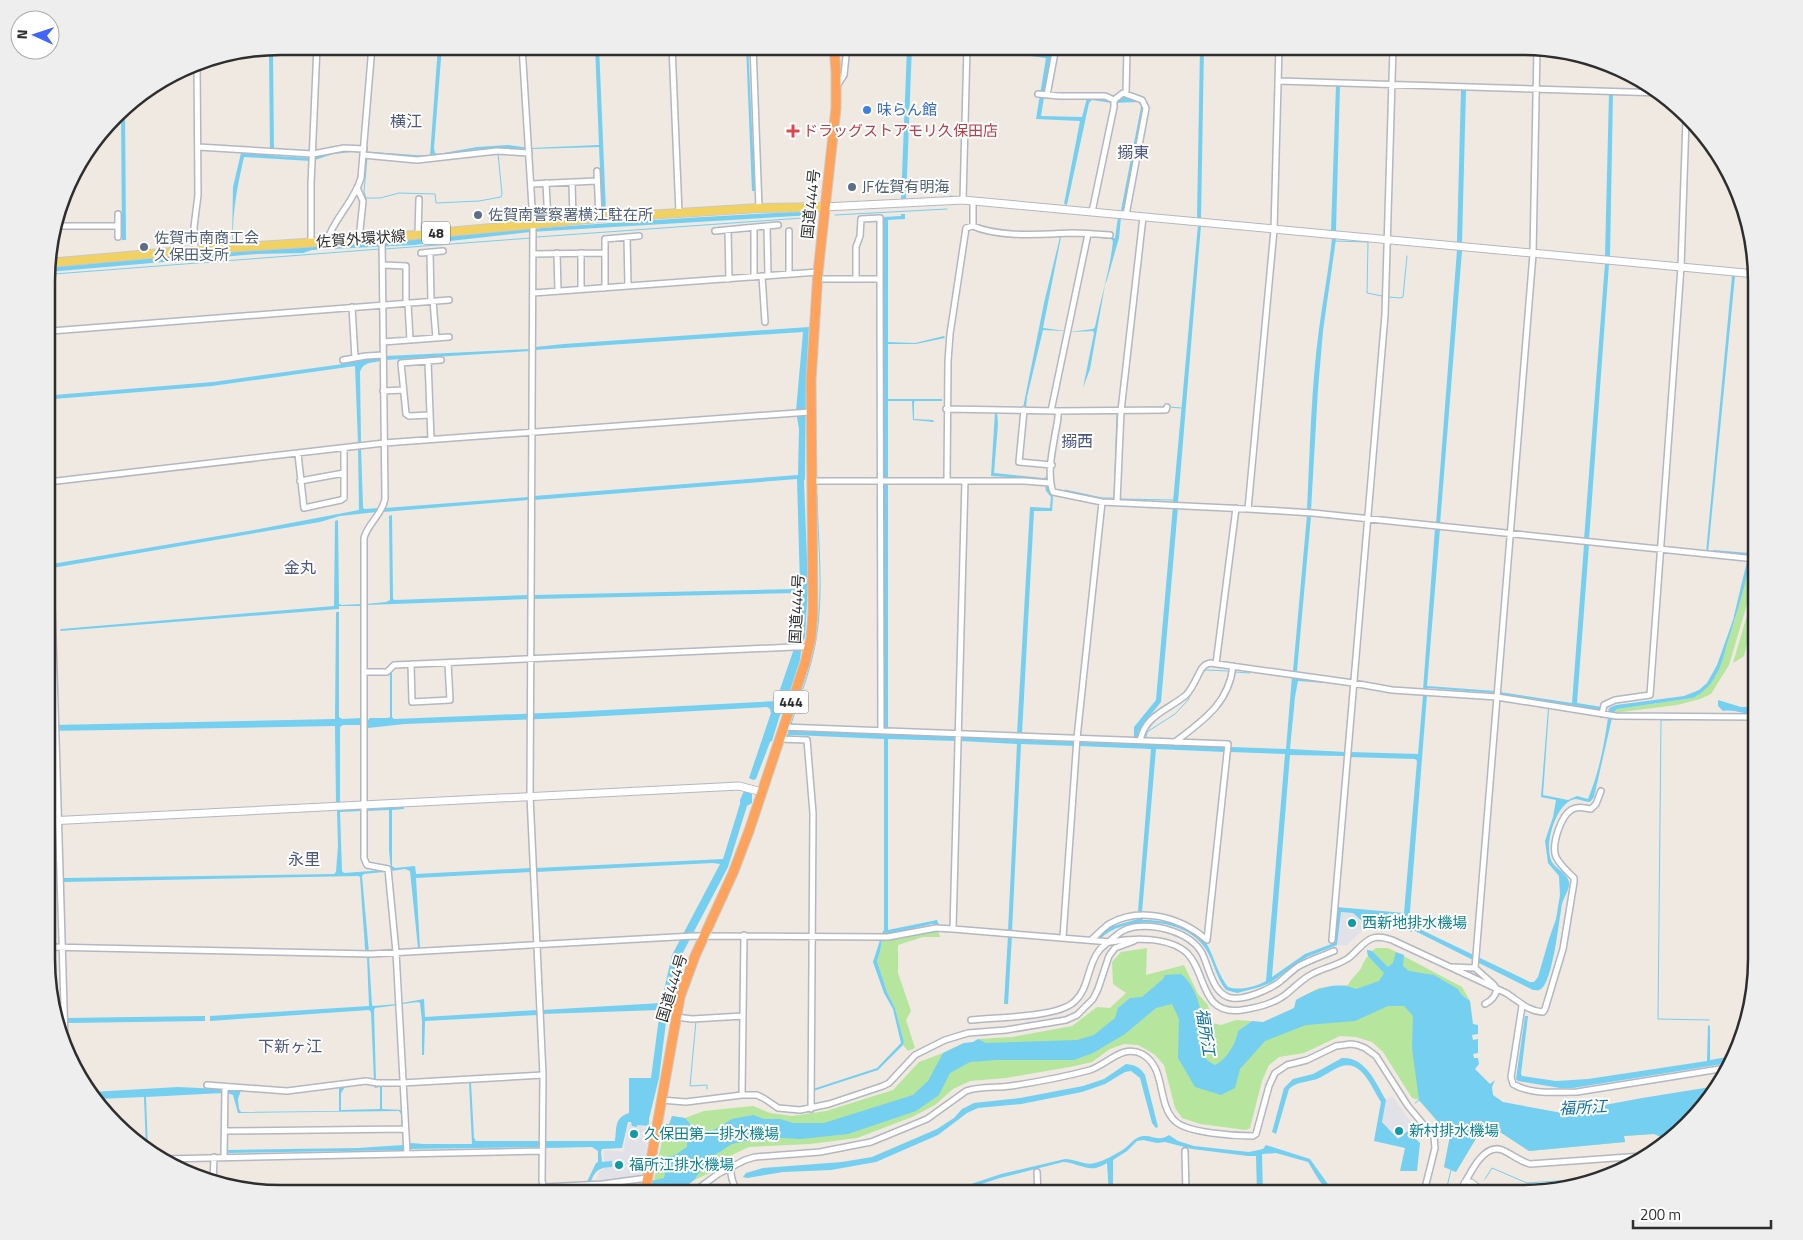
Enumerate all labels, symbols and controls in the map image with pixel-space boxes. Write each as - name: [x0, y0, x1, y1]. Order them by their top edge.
- north arrow: [10, 10, 60, 60]
- text: N: [11, 29, 32, 40]
- place label: 味らん館: [877, 98, 937, 121]
- marker: 味らん館: [861, 104, 873, 116]
- district label: 横江: [390, 109, 422, 133]
- place label: ドラッグストアモリ久保田店: [803, 119, 998, 142]
- marker: ドラッグストアモリ久保田店: [787, 125, 799, 137]
- district label: 搦東: [1117, 140, 1149, 164]
- street label: 国道444号: [795, 168, 826, 240]
- place label: JF佐賀有明海: [862, 175, 949, 198]
- marker: JF佐賀有明海: [846, 181, 858, 193]
- place label: 佐賀南警察署横江駐在所: [488, 203, 653, 226]
- marker: 佐賀南警察署横江駐在所: [472, 209, 484, 221]
- road number: 48: [422, 222, 450, 244]
- street label: 佐賀外環状線: [315, 224, 407, 253]
- place label: 佐賀市南商工会 久保田支所: [154, 226, 259, 266]
- marker: 佐賀市南商工会 久保田支所: [138, 241, 150, 253]
- district label: 搦西: [1061, 429, 1093, 453]
- district label: 金丸: [284, 555, 316, 579]
- street label: 国道444号: [783, 573, 810, 645]
- road number: 444: [774, 690, 808, 714]
- district label: 永里: [288, 847, 320, 871]
- place label: 西新地排水機場: [1362, 911, 1467, 934]
- marker: 西新地排水機場: [1346, 917, 1358, 929]
- street label: 国道444号: [650, 951, 693, 1025]
- water label: 福所江: [1190, 1006, 1222, 1060]
- district label: 下新ヶ江: [258, 1034, 322, 1058]
- water label: 福所江: [1558, 1094, 1610, 1120]
- place label: 新村排水機場: [1409, 1119, 1499, 1142]
- place label: 久保田第一排水機場: [644, 1122, 779, 1145]
- marker: 新村排水機場: [1393, 1125, 1405, 1137]
- marker: 久保田第一排水機場: [628, 1128, 640, 1140]
- place label: 福所江排水機場: [629, 1153, 734, 1176]
- marker: 福所江排水機場: [613, 1159, 625, 1171]
- scale bar: [1633, 1198, 1770, 1230]
- text: 200 m: [1640, 1203, 1681, 1226]

